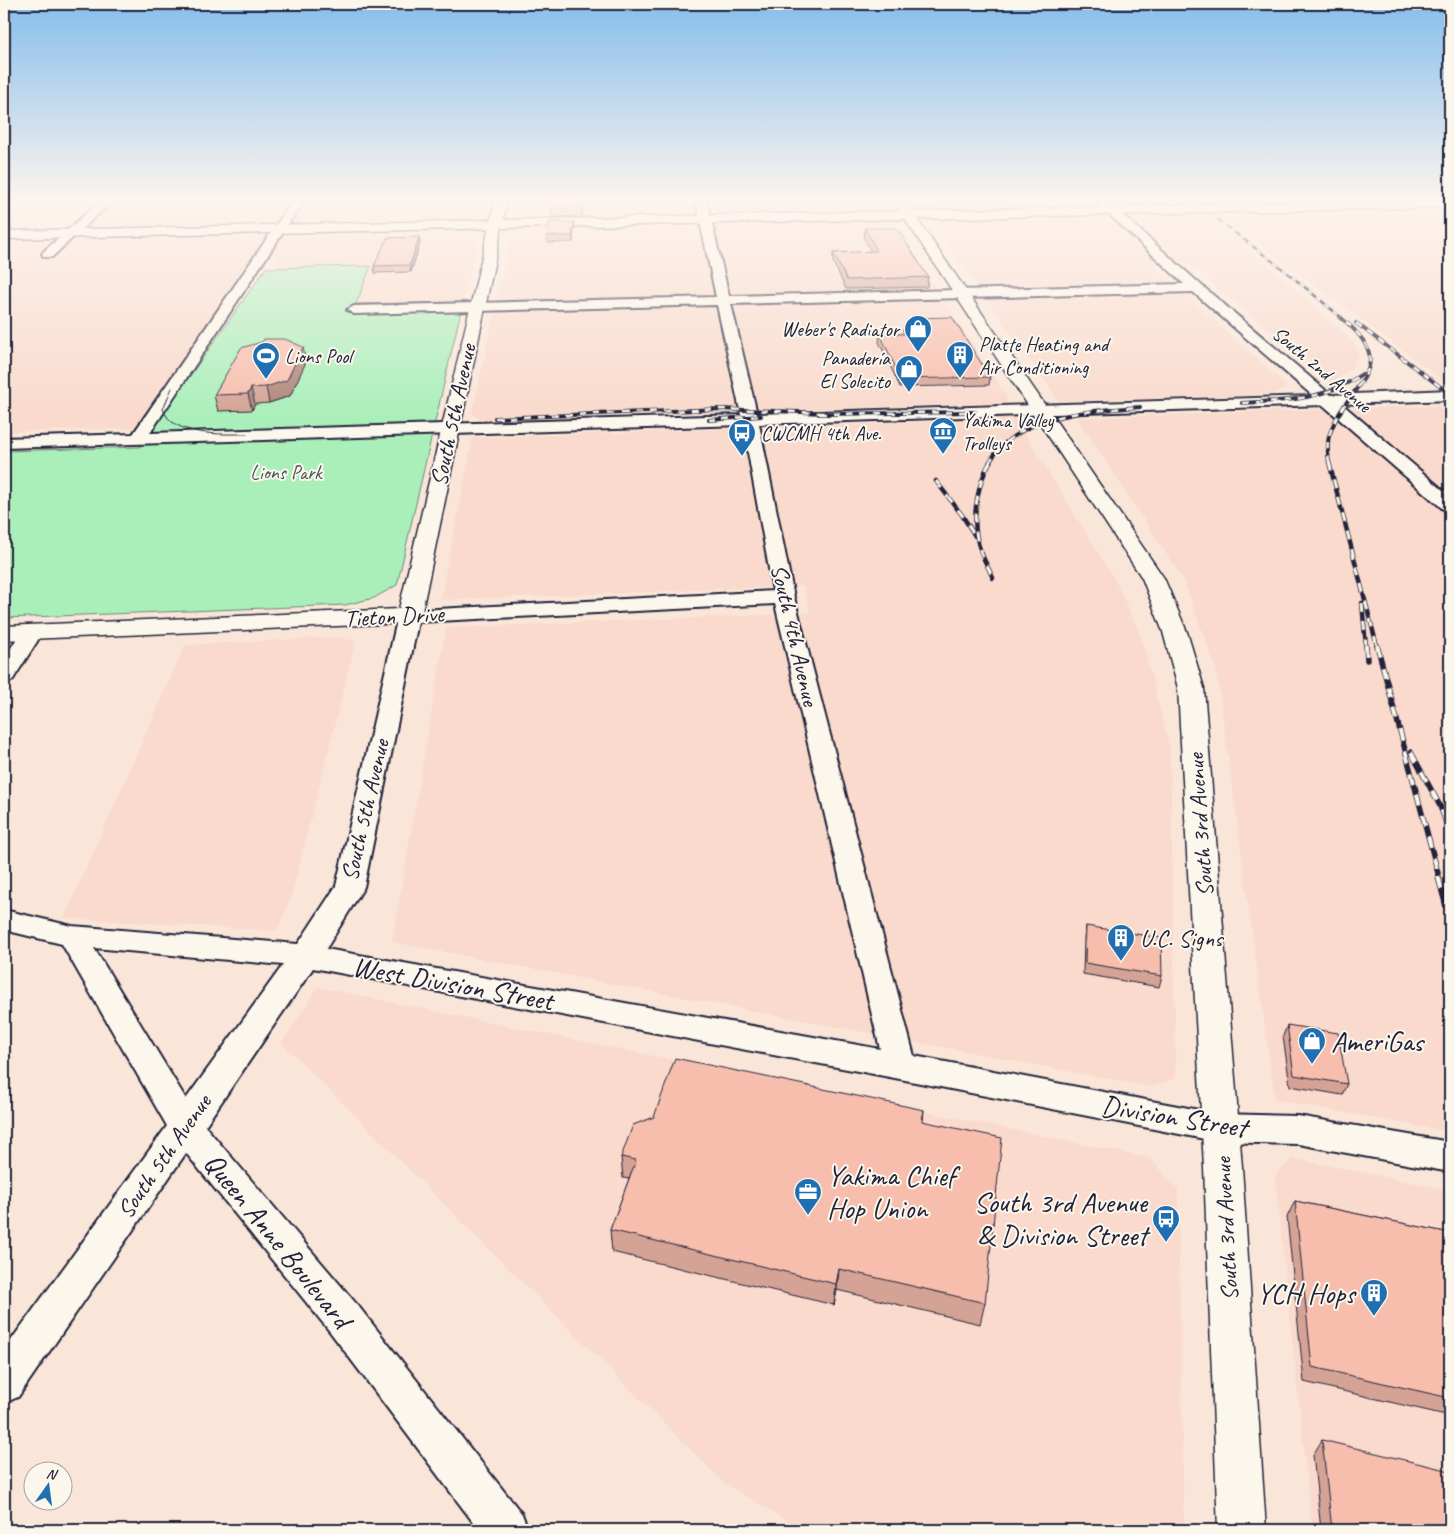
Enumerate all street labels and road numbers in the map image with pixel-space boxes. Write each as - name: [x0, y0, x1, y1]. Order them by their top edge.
- street label: South 2nd Avenue: [1267, 321, 1377, 419]
- street label: South 5th Avenue: [423, 339, 483, 489]
- street label: South 4th Avenue: [764, 561, 826, 711]
- street label: Tieton Drive: [344, 598, 447, 634]
- street label: South 5th Avenue: [334, 734, 396, 884]
- street label: South 3rd Avenue: [1180, 750, 1220, 898]
- street label: West Division Street: [350, 948, 558, 1020]
- street label: South 5th Avenue: [110, 1087, 219, 1224]
- street label: Division Street: [1099, 1087, 1254, 1147]
- street label: Queen Anne Boulevard: [196, 1145, 362, 1339]
- street label: South 3rd Avenue: [1207, 1154, 1245, 1301]

